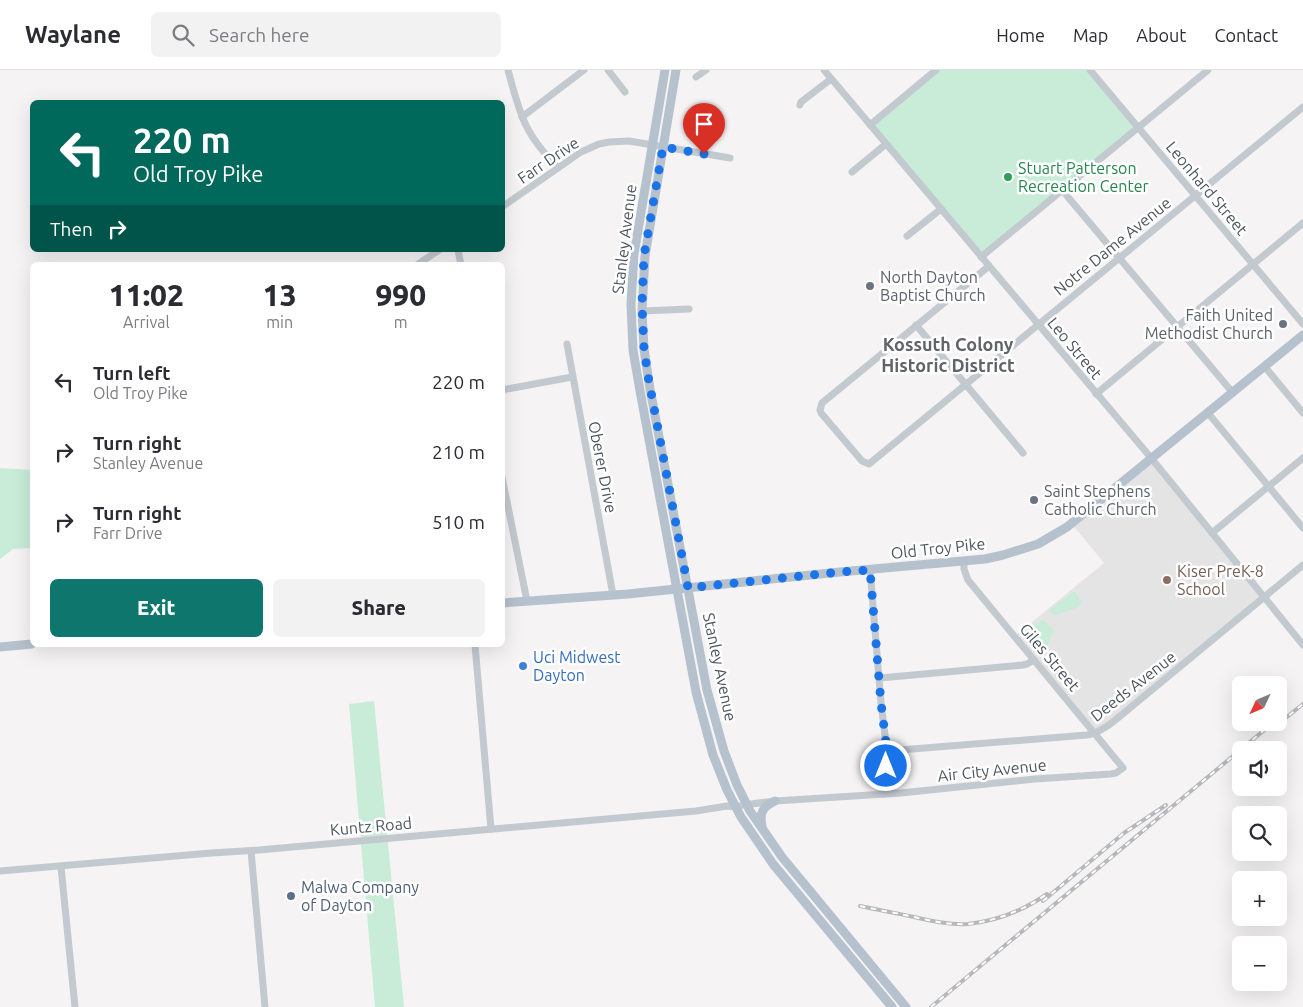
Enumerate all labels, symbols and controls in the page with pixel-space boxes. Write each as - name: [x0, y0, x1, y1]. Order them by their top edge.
- search box: [151, 12, 501, 57]
- text: Waylane: [25, 21, 121, 48]
- icon: search: [169, 21, 197, 49]
- text: Search here: [209, 24, 309, 46]
- text: Home: [996, 25, 1045, 45]
- text: Map: [1073, 25, 1108, 45]
- text: About: [1136, 25, 1186, 45]
- text: Contact: [1214, 25, 1278, 45]
- pin: [683, 103, 725, 154]
- icon: arrive: [690, 110, 718, 138]
- icon: left: [50, 120, 115, 185]
- text: 220 m: [133, 120, 231, 160]
- street label: Farr Drive: [514, 133, 582, 187]
- street label: Leonhard Street: [1163, 138, 1252, 239]
- place label: Stuart Patterson Recreation Center: [1018, 159, 1149, 195]
- text: Old Troy Pike: [133, 161, 263, 186]
- marker: Stuart Patterson Recreation Center: [1002, 171, 1014, 183]
- street label: Stanley Avenue: [608, 183, 640, 295]
- street label: Notre Dame Avenue: [1050, 193, 1174, 299]
- icon: right: [103, 215, 131, 243]
- text: Then: [50, 218, 93, 240]
- place label: North Dayton Baptist Church: [880, 268, 986, 304]
- text: 11:02: [109, 278, 184, 312]
- text: 13: [263, 278, 297, 312]
- text: 990: [375, 278, 426, 312]
- marker: North Dayton Baptist Church: [864, 280, 876, 292]
- place label: Faith United Methodist Church: [1145, 306, 1273, 342]
- text: Arrival: [123, 313, 170, 331]
- text: min: [266, 313, 293, 331]
- text: m: [394, 313, 408, 331]
- street label: Leo Street: [1044, 314, 1106, 383]
- marker: Faith United Methodist Church: [1277, 318, 1289, 330]
- district label: Kossuth Colony Historic District: [881, 334, 1015, 375]
- text: Turn left: [93, 362, 171, 384]
- icon: left: [50, 368, 78, 396]
- text: 220 m: [432, 371, 485, 393]
- text: Old Troy Pike: [93, 384, 188, 402]
- street label: Oberer Drive: [585, 420, 621, 514]
- text: Turn right: [93, 432, 181, 454]
- icon: right: [50, 438, 78, 466]
- text: 210 m: [432, 441, 485, 463]
- text: Stanley Avenue: [93, 454, 203, 472]
- place label: Saint Stephens Catholic Church: [1044, 482, 1157, 518]
- marker: Saint Stephens Catholic Church: [1028, 494, 1040, 506]
- text: Turn right: [93, 502, 181, 524]
- icon: right: [50, 508, 78, 536]
- text: 510 m: [432, 511, 485, 533]
- text: Farr Drive: [93, 524, 163, 542]
- street label: Old Troy Pike: [890, 534, 986, 562]
- place label: Kiser PreK-8 School: [1177, 562, 1264, 598]
- marker: Kiser PreK-8 School: [1161, 574, 1173, 586]
- button: Exit: [50, 579, 263, 637]
- button: Share: [273, 579, 485, 637]
- street label: Stanley Avenue: [700, 611, 740, 723]
- street label: Giles Street: [1016, 619, 1084, 695]
- street label: Deeds Avenue: [1087, 647, 1179, 725]
- place label: Uci Midwest Dayton: [533, 648, 621, 684]
- marker: Uci Midwest Dayton: [517, 660, 529, 672]
- north arrow: [1232, 676, 1288, 731]
- map controls: [1232, 676, 1287, 991]
- position arrow: [859, 739, 911, 791]
- button: sound: [1232, 741, 1287, 796]
- street label: Air City Avenue: [937, 755, 1047, 785]
- button: search: [1232, 806, 1287, 861]
- street label: Kuntz Road: [329, 813, 413, 839]
- button: +: [1232, 871, 1287, 926]
- place label: Malwa Company of Dayton: [301, 878, 419, 914]
- marker: Malwa Company of Dayton: [285, 890, 297, 902]
- button: −: [1232, 936, 1287, 991]

